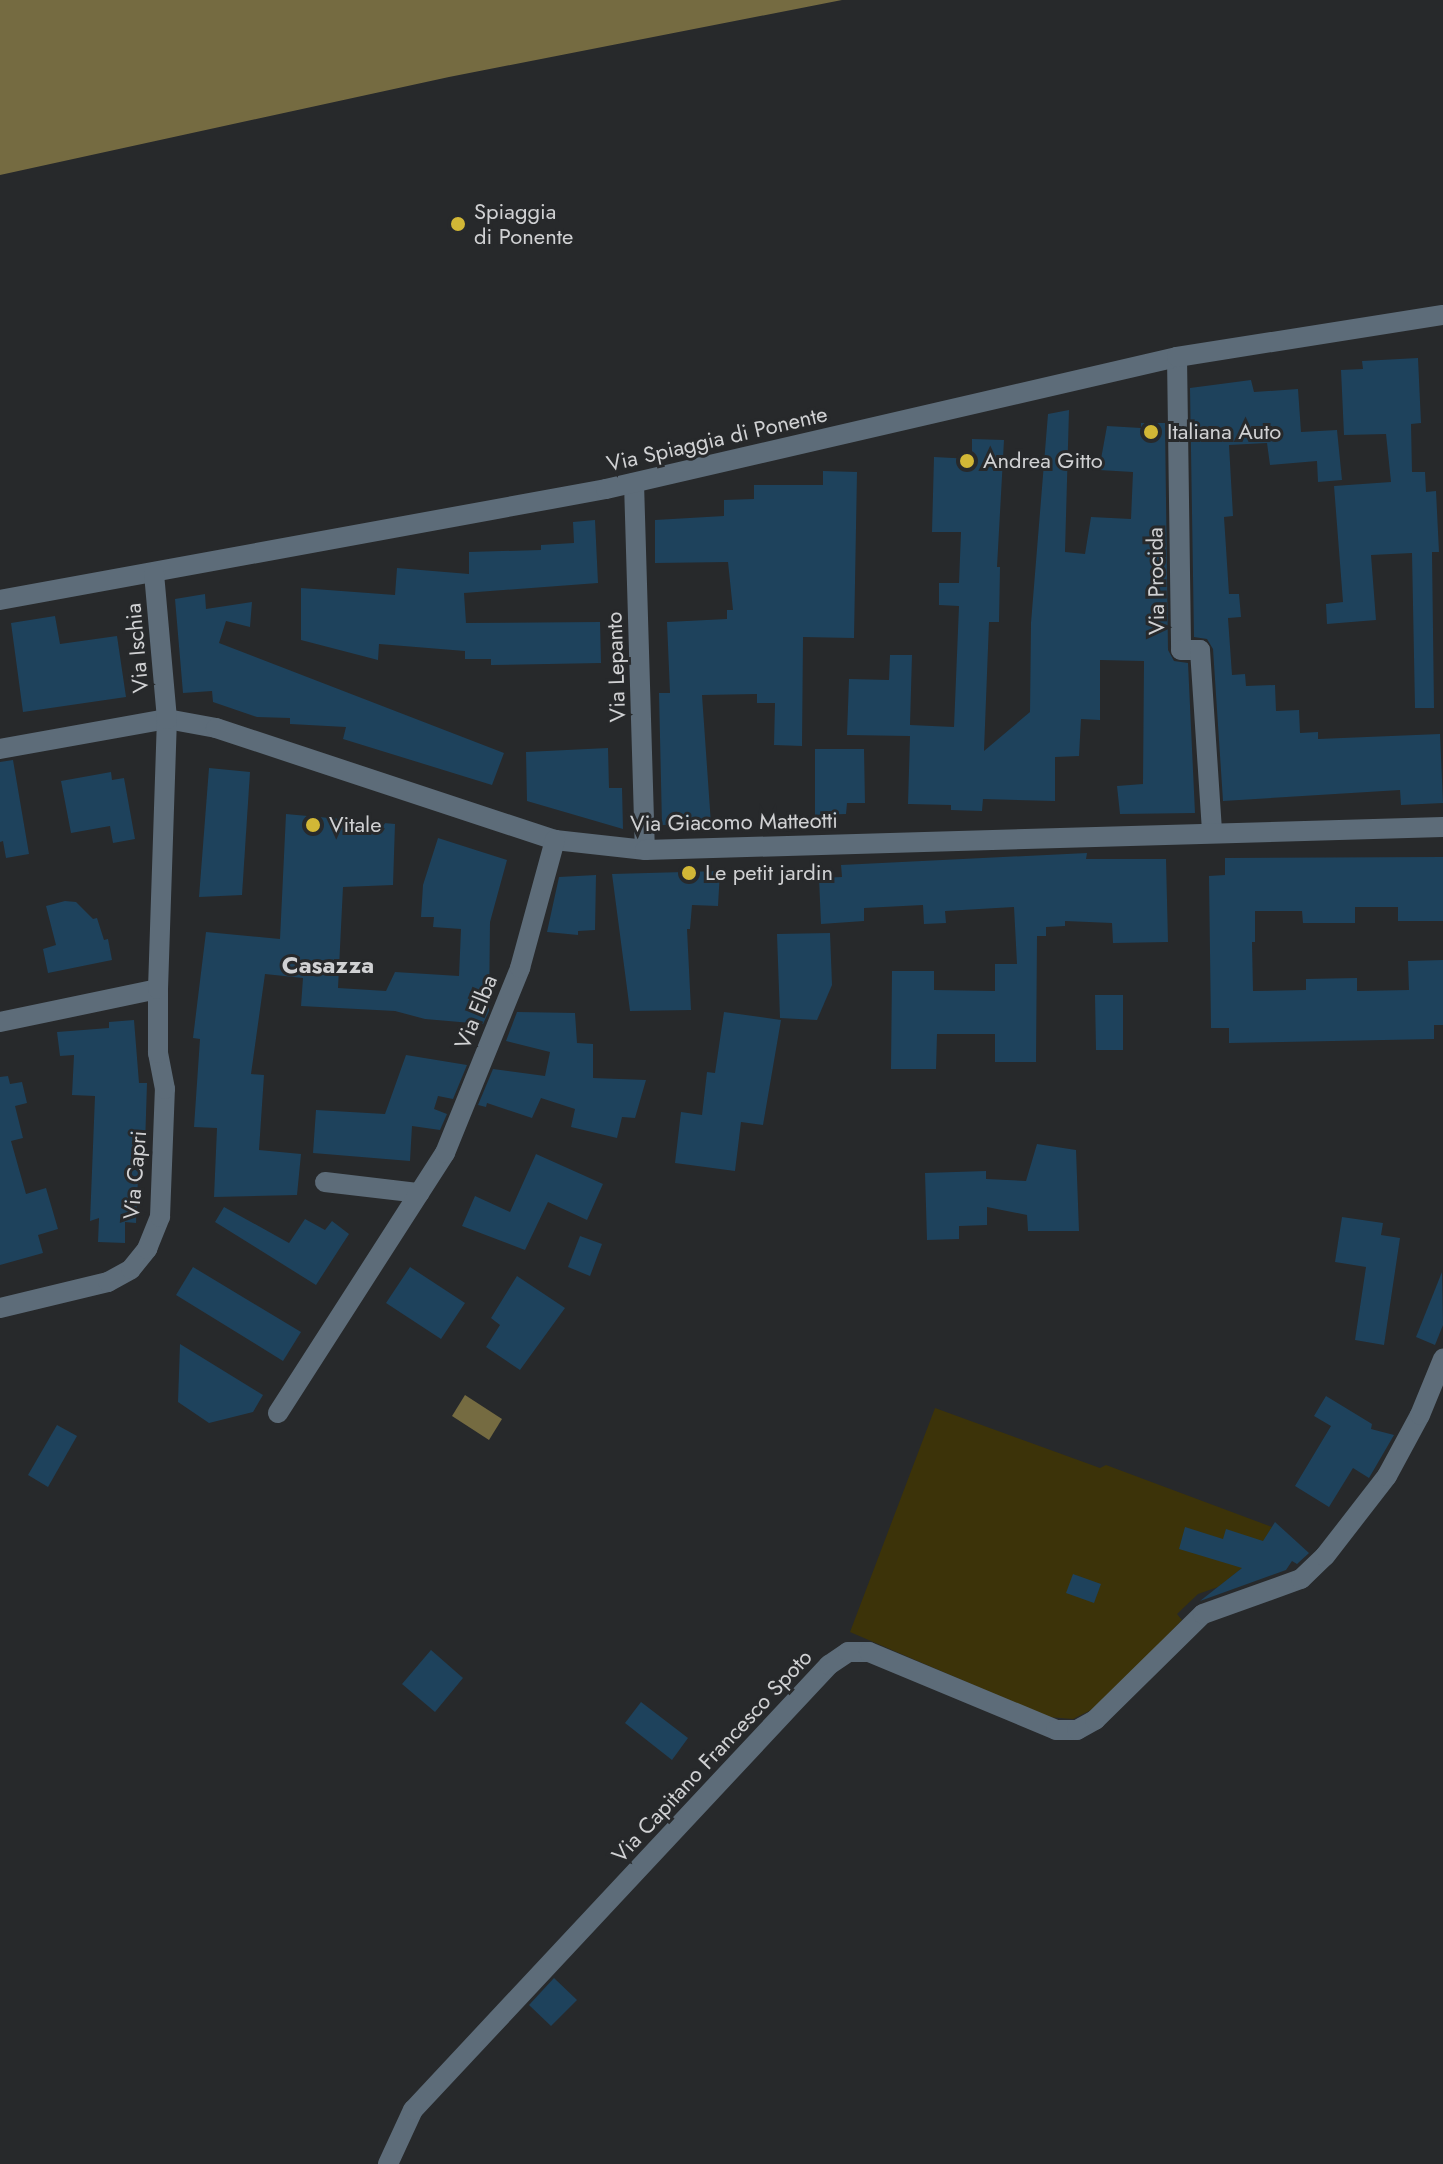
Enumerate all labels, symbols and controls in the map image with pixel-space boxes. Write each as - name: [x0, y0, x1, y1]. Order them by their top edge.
- place label: Spiaggia di Ponente: [474, 198, 573, 250]
- marker: Spiaggia di Ponente: [449, 215, 467, 233]
- street label: Via Spiaggia di Ponente: [604, 401, 830, 477]
- place label: Italiana Auto: [1167, 419, 1281, 445]
- marker: Italiana Auto: [1142, 423, 1160, 441]
- place label: Andrea Gitto: [983, 448, 1103, 474]
- marker: Andrea Gitto: [958, 452, 976, 470]
- street label: Via Procida: [1142, 527, 1170, 635]
- street label: Via Ischia: [120, 602, 154, 694]
- street label: Via Lepanto: [601, 611, 631, 723]
- street label: Via Giacomo Matteotti: [630, 807, 838, 837]
- place label: Vitale: [329, 812, 381, 838]
- marker: Vitale: [304, 816, 322, 834]
- place label: Le petit jardin: [705, 860, 833, 886]
- marker: Le petit jardin: [680, 864, 698, 882]
- district label: Casazza: [282, 951, 374, 979]
- street label: Via Elba: [449, 971, 503, 1053]
- street label: Via Capri: [118, 1130, 152, 1220]
- street label: Via Capitano Francesco Spoto: [606, 1644, 818, 1868]

